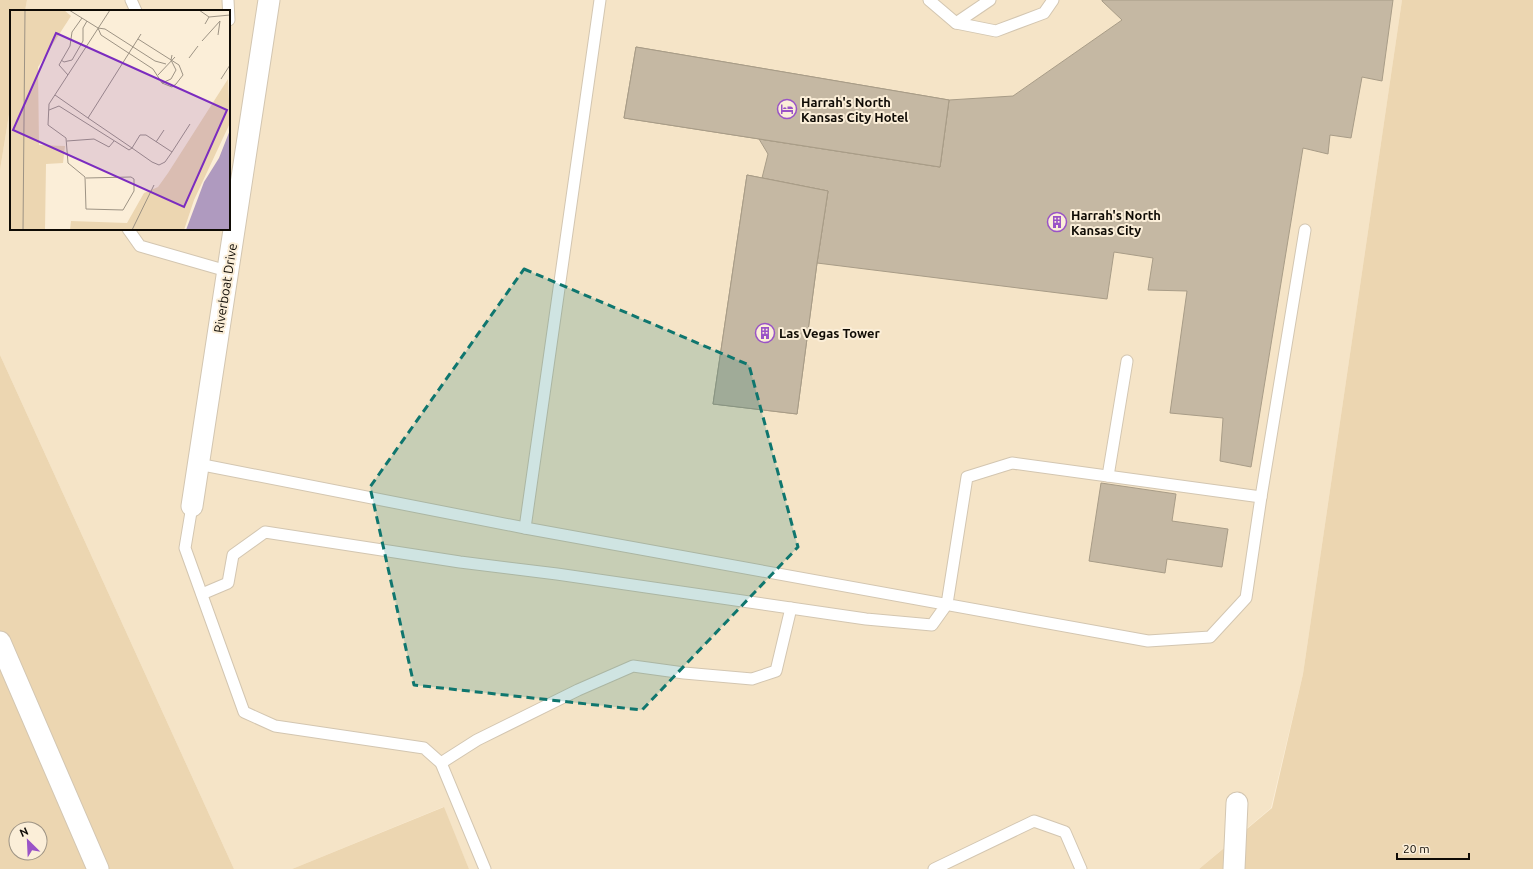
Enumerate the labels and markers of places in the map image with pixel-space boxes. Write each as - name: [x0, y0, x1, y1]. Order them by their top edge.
- place label: Harrah's North Kansas City Hotel: [801, 95, 908, 124]
- hotel icon: Harrah's North Kansas City Hotel: [776, 98, 798, 120]
- place label: Harrah's North Kansas City: [1071, 208, 1161, 237]
- building icon: Harrah's North Kansas City: [1046, 211, 1068, 233]
- building icon: Las Vegas Tower: [754, 322, 776, 344]
- place label: Las Vegas Tower: [779, 326, 881, 340]

